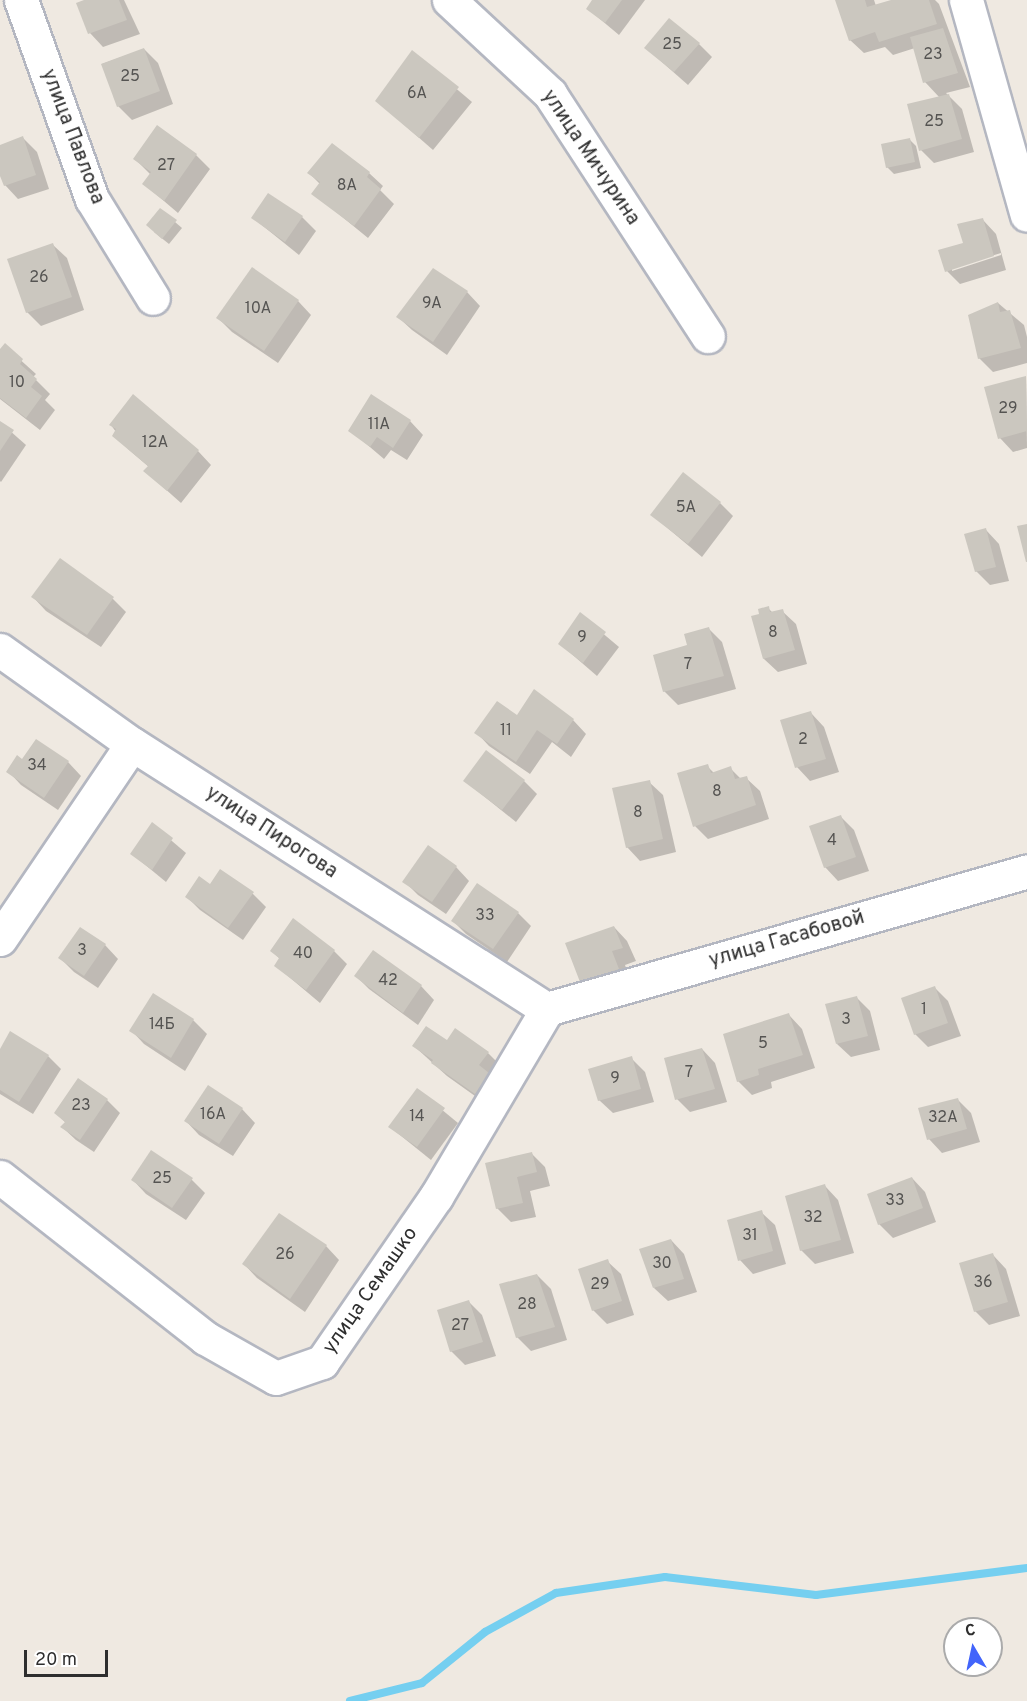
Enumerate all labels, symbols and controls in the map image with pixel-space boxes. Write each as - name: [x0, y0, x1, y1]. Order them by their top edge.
- house number: 25: [662, 35, 682, 55]
- house number: 23: [923, 45, 943, 65]
- street label: улица Павлова: [35, 66, 109, 208]
- house number: 25: [120, 67, 140, 87]
- house number: 6А: [407, 84, 427, 104]
- street label: улица Мичурина: [536, 86, 644, 230]
- house number: 25: [924, 112, 944, 132]
- house number: 27: [157, 156, 175, 176]
- house number: 8А: [337, 176, 357, 196]
- house number: 26: [29, 268, 49, 288]
- house number: 9А: [422, 294, 442, 314]
- house number: 10А: [245, 299, 271, 319]
- house number: 10: [9, 373, 25, 393]
- house number: 29: [998, 399, 1018, 419]
- house number: 11А: [368, 415, 390, 435]
- house number: 12А: [142, 433, 168, 453]
- house number: 5А: [676, 498, 696, 518]
- house number: 8: [768, 623, 778, 643]
- house number: 9: [577, 628, 587, 648]
- house number: 7: [684, 655, 692, 675]
- house number: 11: [500, 721, 512, 741]
- house number: 2: [798, 730, 808, 750]
- house number: 34: [27, 756, 47, 776]
- street label: улица Пирогова: [201, 781, 341, 885]
- house number: 8: [712, 782, 722, 802]
- house number: 8: [633, 803, 643, 823]
- house number: 4: [827, 831, 837, 851]
- house number: 33: [475, 906, 495, 926]
- street label: улица Гасабовой: [706, 906, 868, 974]
- house number: 3: [77, 941, 87, 961]
- house number: 40: [293, 944, 313, 964]
- house number: 42: [378, 971, 398, 991]
- house number: 1: [921, 1000, 927, 1020]
- house number: 3: [841, 1010, 851, 1030]
- house number: 14Б: [149, 1015, 175, 1035]
- house number: 5: [758, 1034, 768, 1054]
- house number: 7: [685, 1063, 693, 1083]
- house number: 9: [610, 1069, 620, 1089]
- house number: 23: [71, 1096, 91, 1116]
- house number: 16А: [200, 1105, 226, 1125]
- house number: 14: [409, 1107, 425, 1127]
- house number: 32А: [928, 1108, 958, 1128]
- house number: 25: [152, 1169, 172, 1189]
- house number: 33: [885, 1191, 905, 1211]
- house number: 32: [803, 1208, 823, 1228]
- street label: улица Семашко: [318, 1223, 424, 1359]
- house number: 31: [742, 1226, 758, 1246]
- house number: 26: [275, 1245, 295, 1265]
- house number: 30: [652, 1254, 672, 1274]
- house number: 36: [973, 1273, 993, 1293]
- house number: 29: [590, 1275, 610, 1295]
- house number: 28: [517, 1295, 537, 1315]
- house number: 27: [451, 1316, 469, 1336]
- north arrow: [943, 1617, 1003, 1677]
- text: С: [964, 1621, 977, 1642]
- scale bar: [27, 1638, 111, 1676]
- text: 20 m: [35, 1649, 77, 1672]

